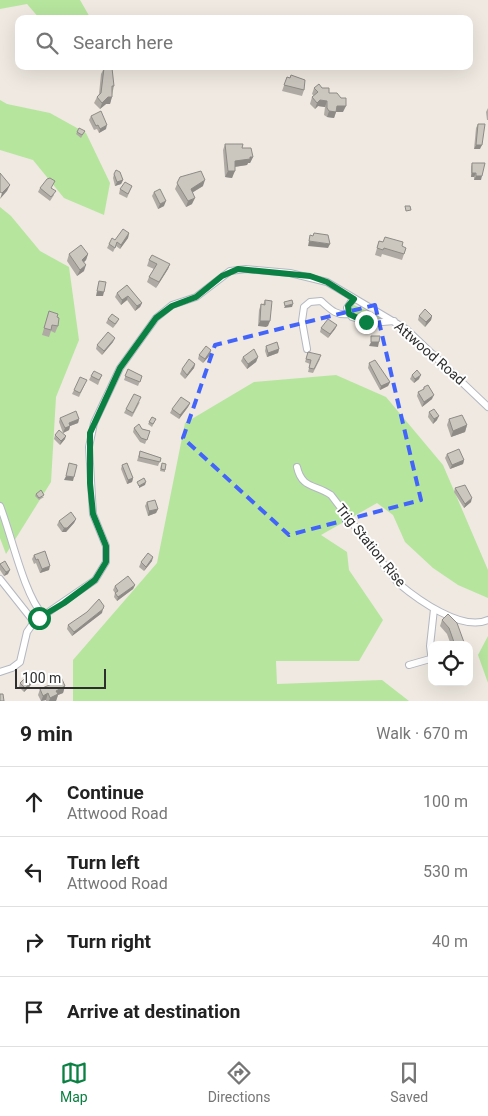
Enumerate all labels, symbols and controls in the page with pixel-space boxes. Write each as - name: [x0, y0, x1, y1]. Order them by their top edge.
- search box: [15, 15, 473, 70]
- icon: search: [33, 29, 61, 57]
- text: Search here: [73, 31, 173, 54]
- route end: [355, 311, 378, 334]
- street label: Attwood Road: [391, 318, 469, 388]
- street label: Trig Station Rise: [333, 500, 409, 590]
- route start: [28, 607, 51, 630]
- map controls: [428, 641, 473, 686]
- button: locate: [428, 641, 473, 686]
- scale bar: [15, 666, 106, 689]
- text: 100 m: [22, 670, 61, 686]
- text: 9 min: [20, 722, 73, 746]
- text: Walk · 670 m: [376, 724, 468, 743]
- text: Continue: [67, 781, 144, 804]
- icon: ahead: [20, 788, 48, 816]
- text: 100 m: [423, 792, 468, 811]
- text: Attwood Road: [67, 804, 168, 823]
- text: Turn left: [67, 851, 140, 874]
- icon: left: [20, 858, 48, 886]
- text: 530 m: [423, 862, 468, 881]
- text: Attwood Road: [67, 874, 168, 893]
- icon: right: [20, 928, 48, 956]
- text: Turn right: [67, 930, 151, 953]
- text: 40 m: [432, 932, 468, 951]
- icon: arrive: [20, 998, 48, 1026]
- text: Arrive at destination: [67, 1000, 240, 1023]
- tab: Map: [60, 1059, 88, 1105]
- tab: Directions: [208, 1059, 271, 1105]
- tab: Saved: [390, 1059, 428, 1105]

